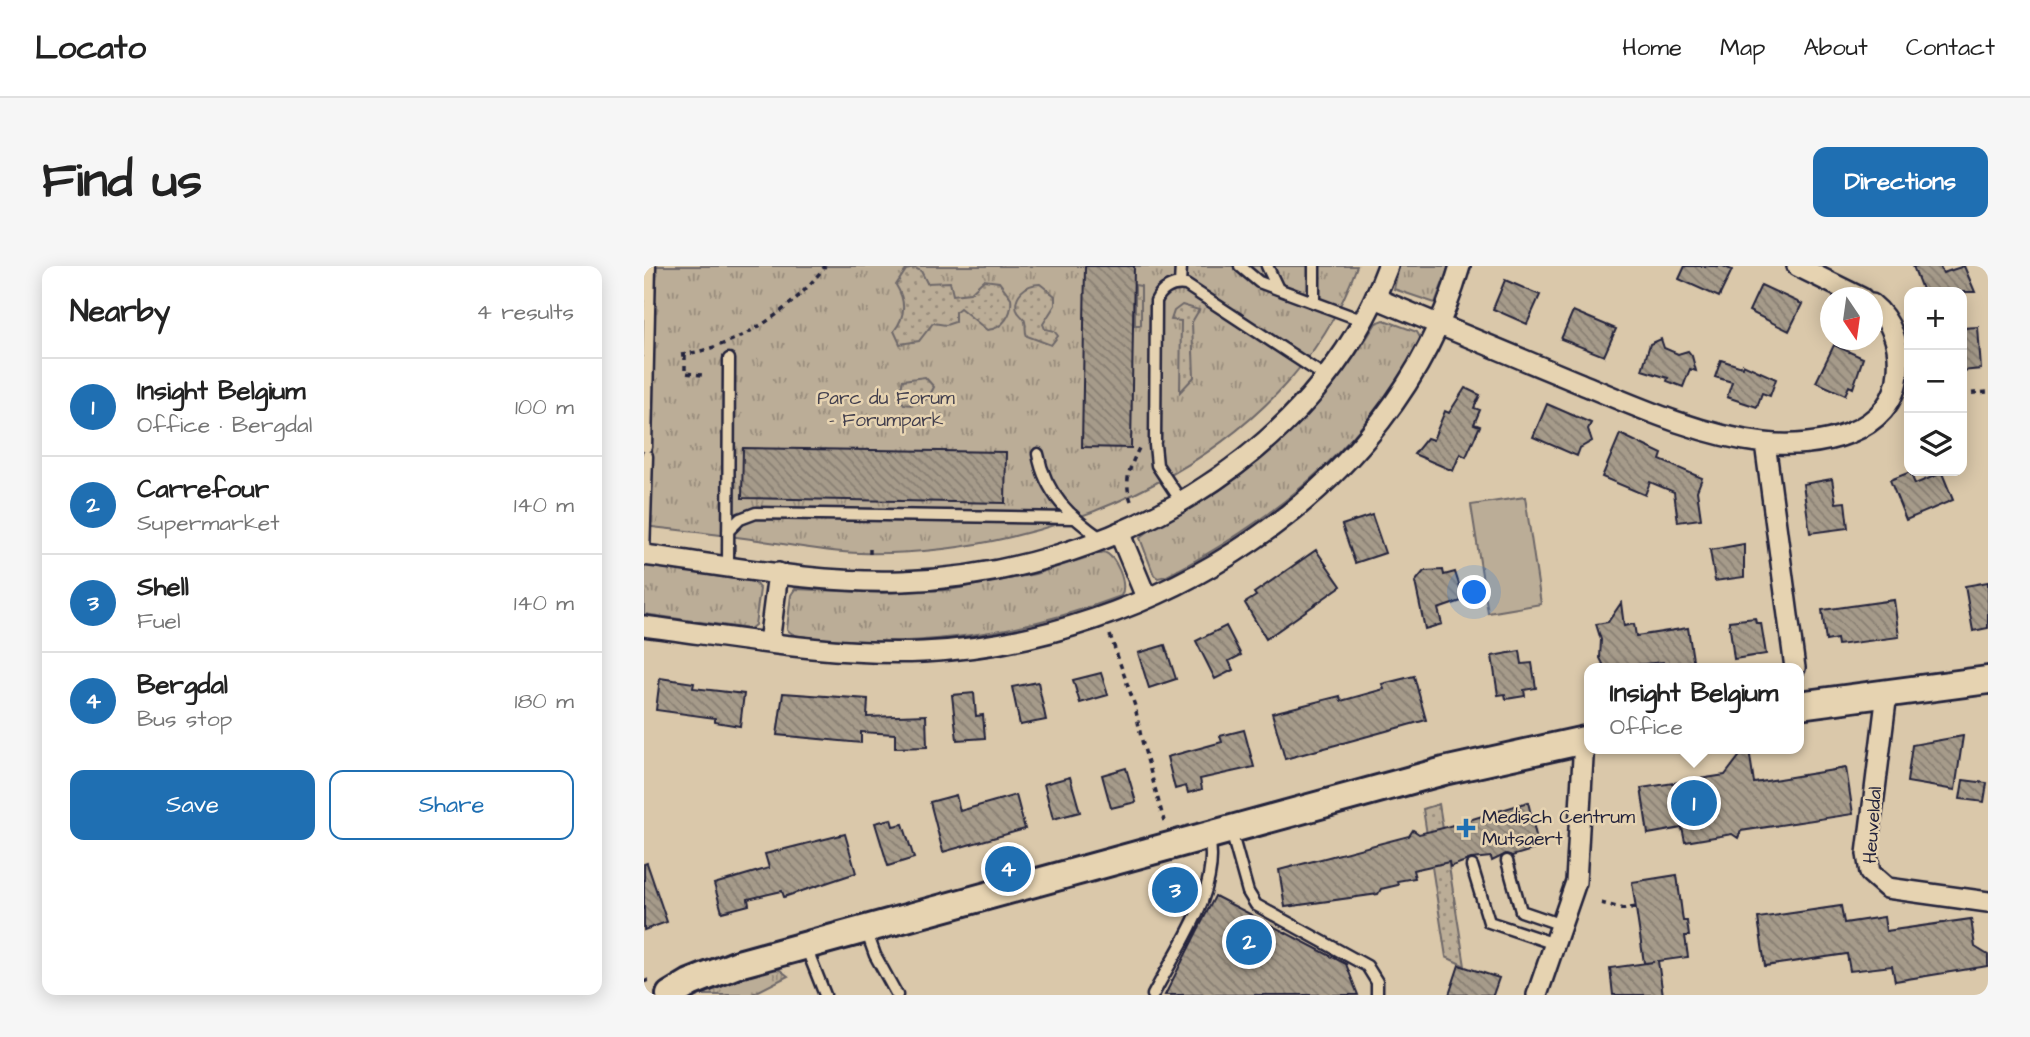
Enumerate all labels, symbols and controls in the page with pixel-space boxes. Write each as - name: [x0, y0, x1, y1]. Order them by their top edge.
- text: Locato: [35, 25, 146, 71]
- text: Home: [1622, 31, 1682, 65]
- text: Map: [1720, 31, 1765, 65]
- text: About: [1803, 31, 1868, 65]
- text: Contact: [1906, 31, 1995, 65]
- button: Directions: [1813, 147, 1988, 217]
- text: Find us: [42, 148, 202, 216]
- north arrow: [1820, 287, 1883, 350]
- map controls: [1904, 287, 1967, 476]
- button: +: [1904, 287, 1967, 350]
- text: Nearby: [70, 291, 170, 333]
- text: 4 results: [476, 296, 574, 328]
- button: −: [1904, 350, 1967, 413]
- text: Insight Belgium: [137, 373, 306, 409]
- park label: Parc du Forum - Forumpark: [817, 385, 955, 434]
- text: 1: [92, 391, 94, 423]
- text: 100 m: [515, 391, 574, 423]
- text: Office · Bergdal: [137, 409, 312, 441]
- button: layers: [1904, 413, 1967, 476]
- text: Carrefour: [137, 471, 269, 507]
- text: 2: [86, 489, 100, 521]
- text: 140 m: [514, 489, 574, 521]
- text: Supermarket: [137, 507, 280, 539]
- text: Shell: [137, 569, 189, 605]
- your location: [1457, 575, 1491, 609]
- text: 3: [87, 587, 99, 619]
- text: 140 m: [514, 587, 574, 619]
- text: Fuel: [137, 605, 181, 637]
- popup: [1584, 663, 1804, 754]
- text: Bergdal: [137, 667, 228, 703]
- text: Insight Belgium: [1610, 675, 1778, 711]
- text: 4: [85, 685, 101, 717]
- text: 180 m: [515, 685, 574, 717]
- text: Bus stop: [137, 703, 232, 735]
- text: Office: [1610, 711, 1683, 743]
- button: Save: [70, 770, 315, 840]
- button: Share: [329, 770, 574, 840]
- pin: 1: [1671, 777, 1717, 829]
- street label: Heuveldal: [1857, 786, 1889, 864]
- place label: Medisch Centrum Mutsaert: [1482, 804, 1635, 853]
- marker: Medisch Centrum Mutsaert: [1456, 818, 1476, 838]
- pin: 4: [985, 843, 1031, 895]
- pin: 3: [1152, 864, 1198, 916]
- pin: 2: [1226, 916, 1272, 968]

